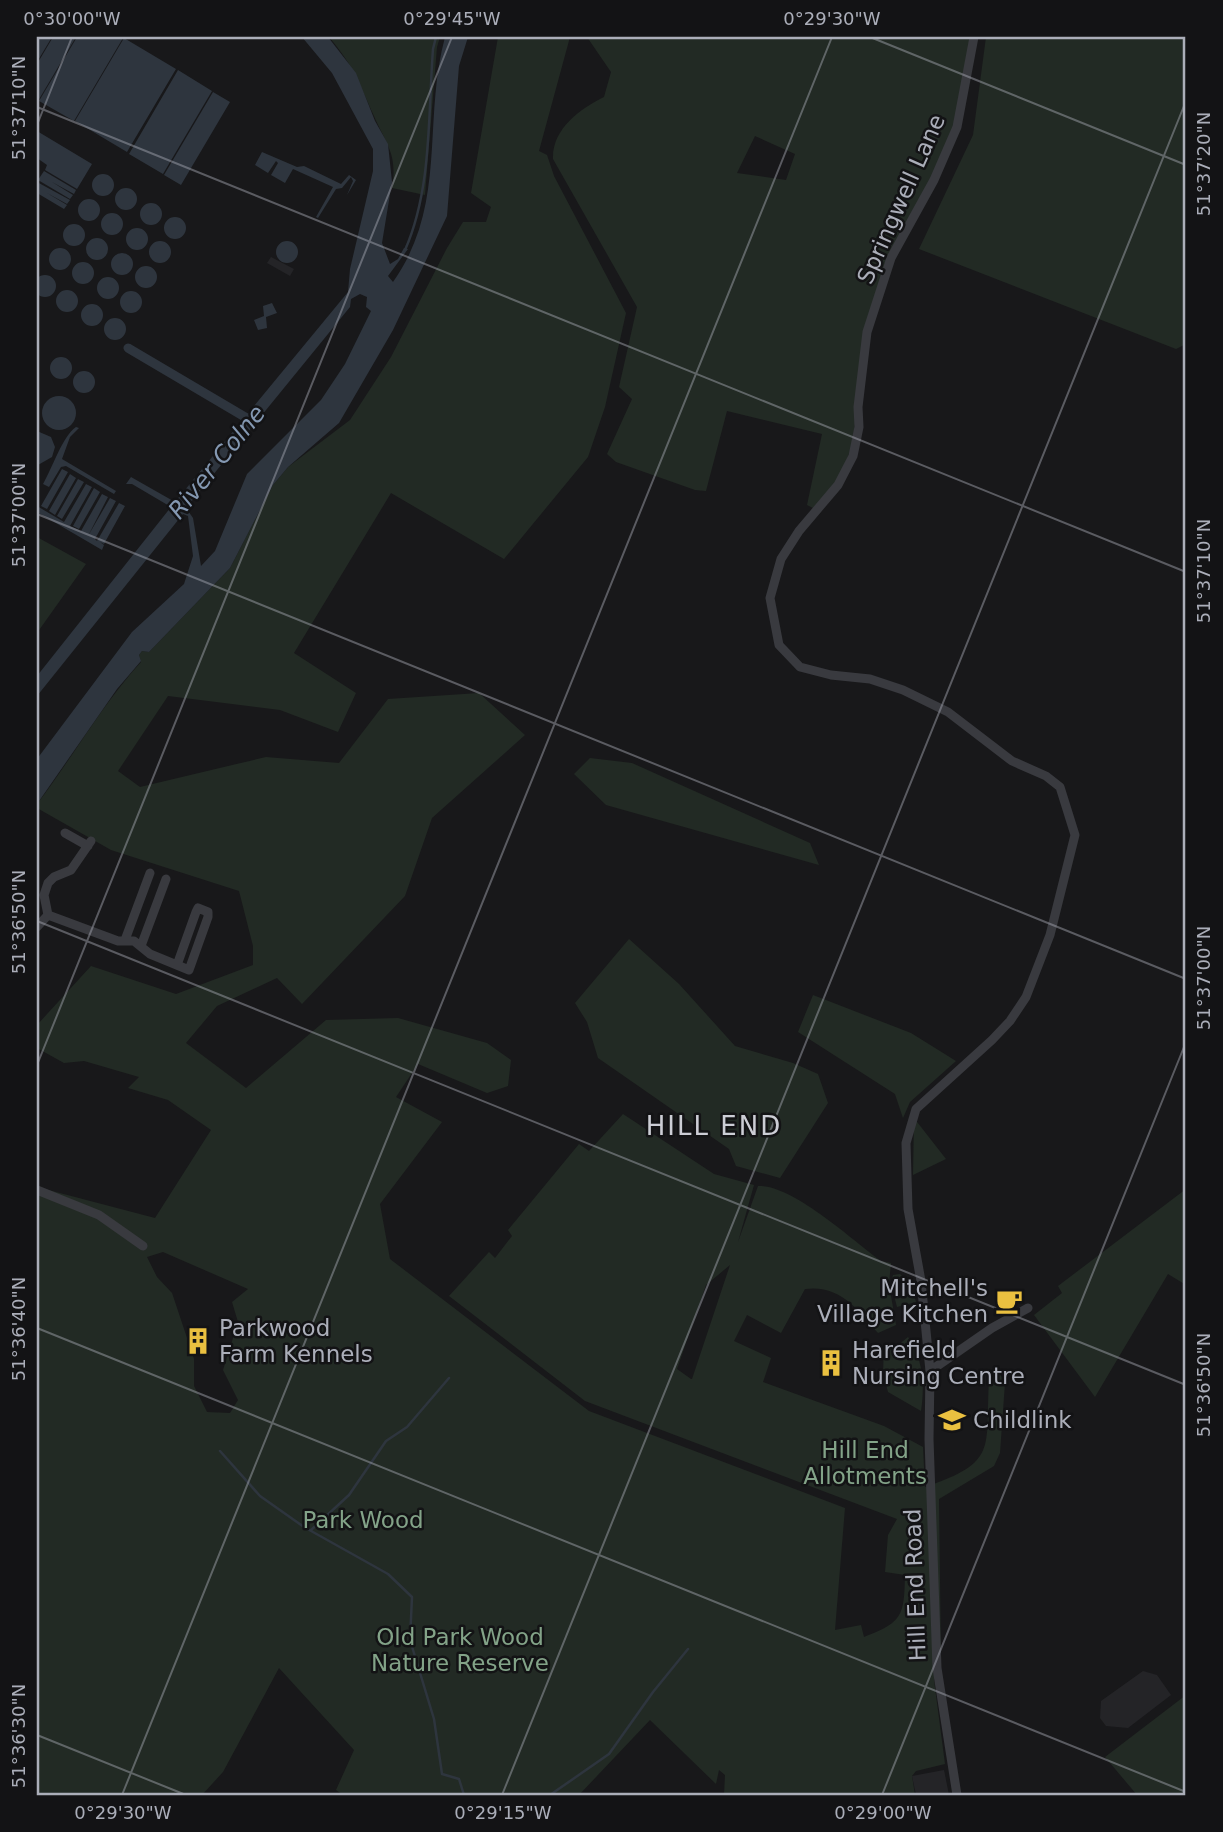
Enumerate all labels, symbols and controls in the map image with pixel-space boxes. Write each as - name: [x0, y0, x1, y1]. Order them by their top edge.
- text: 0°30'00"W: [23, 8, 121, 29]
- text: 0°29'45"W: [403, 8, 501, 29]
- text: 0°29'30"W: [783, 8, 881, 29]
- text: 51°37'10"N: [8, 56, 29, 160]
- street label: Springwell Lane: [852, 110, 950, 288]
- text: 51°37'20"N: [1193, 112, 1214, 216]
- water label: River Colne: [163, 400, 271, 524]
- text: 51°37'00"N: [8, 463, 29, 567]
- text: 51°37'10"N: [1193, 519, 1214, 623]
- text: 51°36'50"N: [8, 870, 29, 974]
- text: 51°37'00"N: [1193, 926, 1214, 1030]
- district label: HILL END: [646, 1111, 782, 1141]
- place label: Mitchell's Village Kitchen: [817, 1275, 988, 1327]
- text: 51°36'40"N: [8, 1277, 29, 1381]
- cafe icon: Mitchell's Village Kitchen: [994, 1286, 1024, 1316]
- place label: Parkwood Farm Kennels: [219, 1315, 373, 1367]
- building icon: Parkwood Farm Kennels: [183, 1326, 213, 1356]
- text: 51°36'50"N: [1193, 1333, 1214, 1437]
- place label: Harefield Nursing Centre: [852, 1337, 1025, 1389]
- building icon: Harefield Nursing Centre: [816, 1348, 846, 1378]
- school or university icon: Childlink: [937, 1405, 967, 1435]
- place label: Childlink: [973, 1407, 1072, 1433]
- park label: Hill End Allotments: [803, 1437, 927, 1489]
- park label: Park Wood: [302, 1507, 424, 1533]
- street label: Hill End Road: [899, 1508, 931, 1662]
- park label: Old Park Wood Nature Reserve: [371, 1624, 549, 1676]
- text: 51°36'30"N: [8, 1684, 29, 1788]
- text: 0°29'30"W: [74, 1802, 172, 1823]
- text: 0°29'15"W: [454, 1802, 552, 1823]
- text: 0°29'00"W: [834, 1802, 932, 1823]

